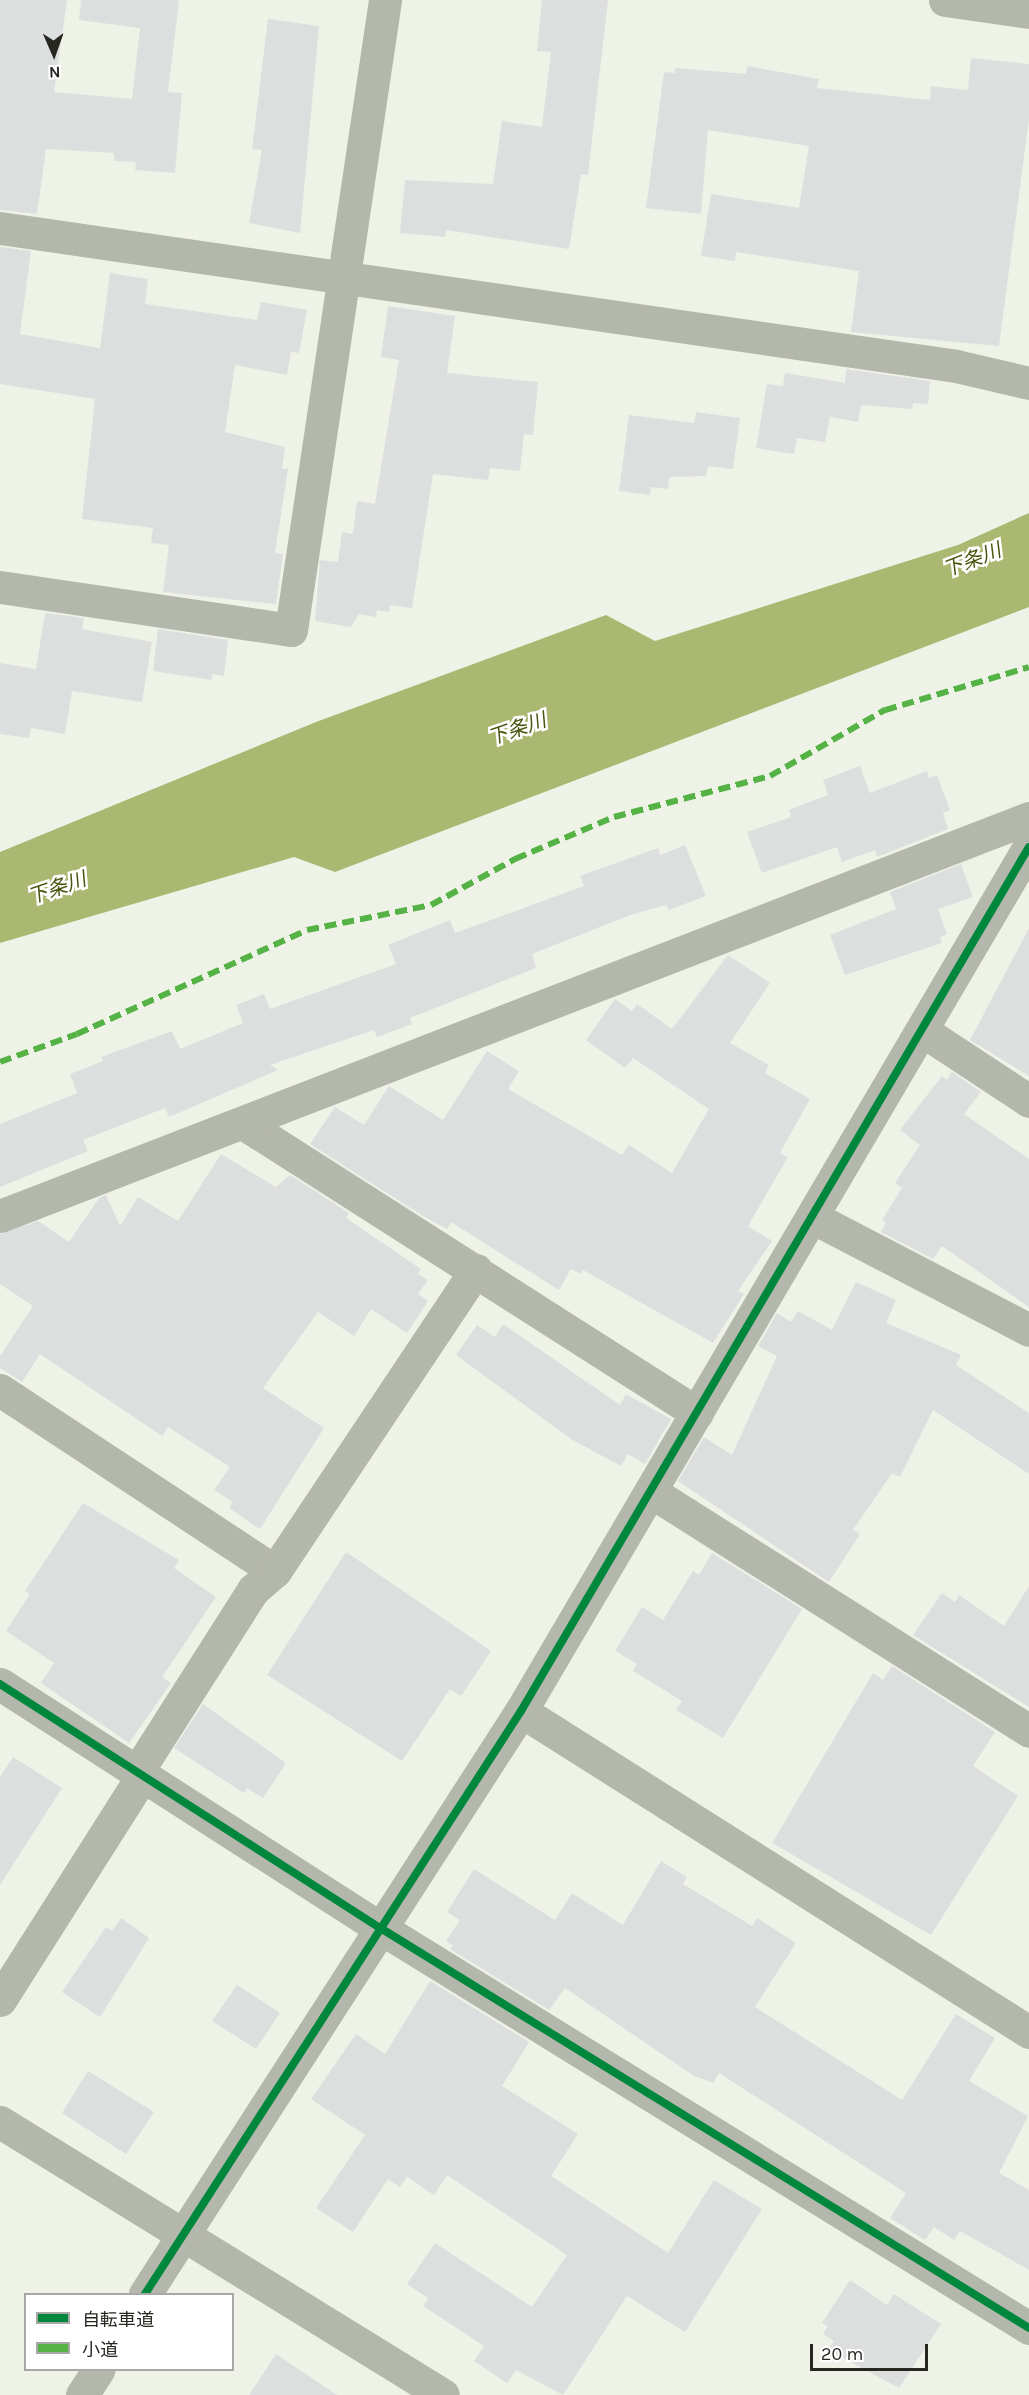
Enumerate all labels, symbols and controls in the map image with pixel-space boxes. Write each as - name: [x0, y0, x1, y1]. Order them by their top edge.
- north arrow: [24, 24, 84, 84]
- text: N: [49, 63, 61, 82]
- water label: 下条川: [940, 538, 1004, 582]
- water label: 下条川: [485, 708, 549, 750]
- water label: 下条川: [25, 867, 89, 909]
- legend: [24, 2293, 234, 2371]
- text: 自転車道: [82, 2309, 154, 2331]
- scale bar: [813, 2332, 932, 2370]
- text: 小道: [82, 2339, 118, 2361]
- text: 20 m: [821, 2343, 863, 2365]

